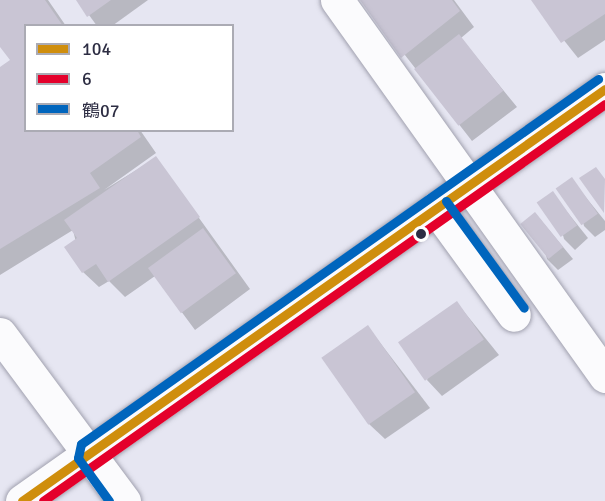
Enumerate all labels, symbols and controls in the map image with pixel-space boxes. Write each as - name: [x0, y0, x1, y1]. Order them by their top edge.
- legend: [24, 24, 234, 132]
- text: 104: [82, 38, 111, 60]
- text: 6: [82, 68, 92, 90]
- text: 鶴07: [82, 100, 119, 122]
- unlabelled marker: [415, 228, 427, 240]

